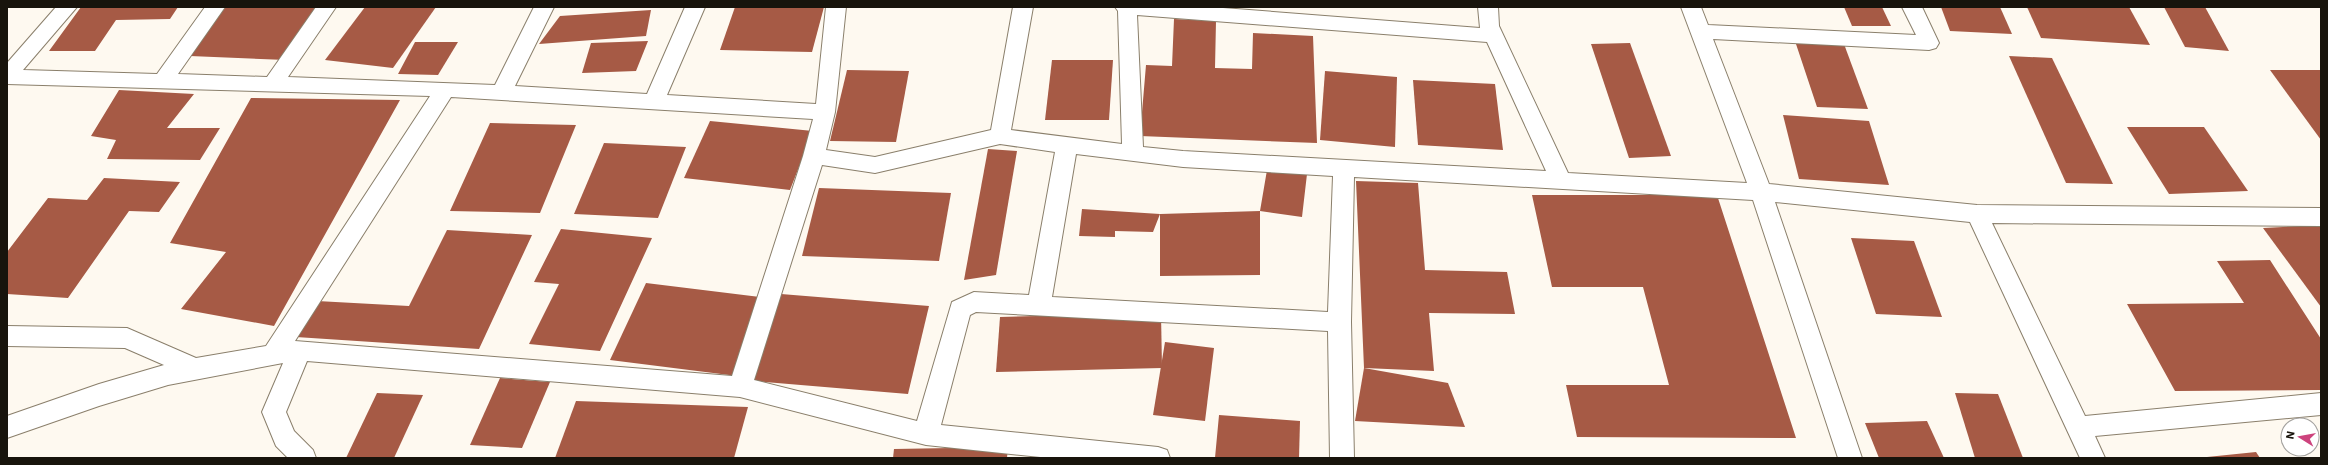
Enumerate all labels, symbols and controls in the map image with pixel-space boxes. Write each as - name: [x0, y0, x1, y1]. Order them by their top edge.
- north arrow: [2280, 417, 2320, 457]
- text: N: [2283, 430, 2298, 440]

